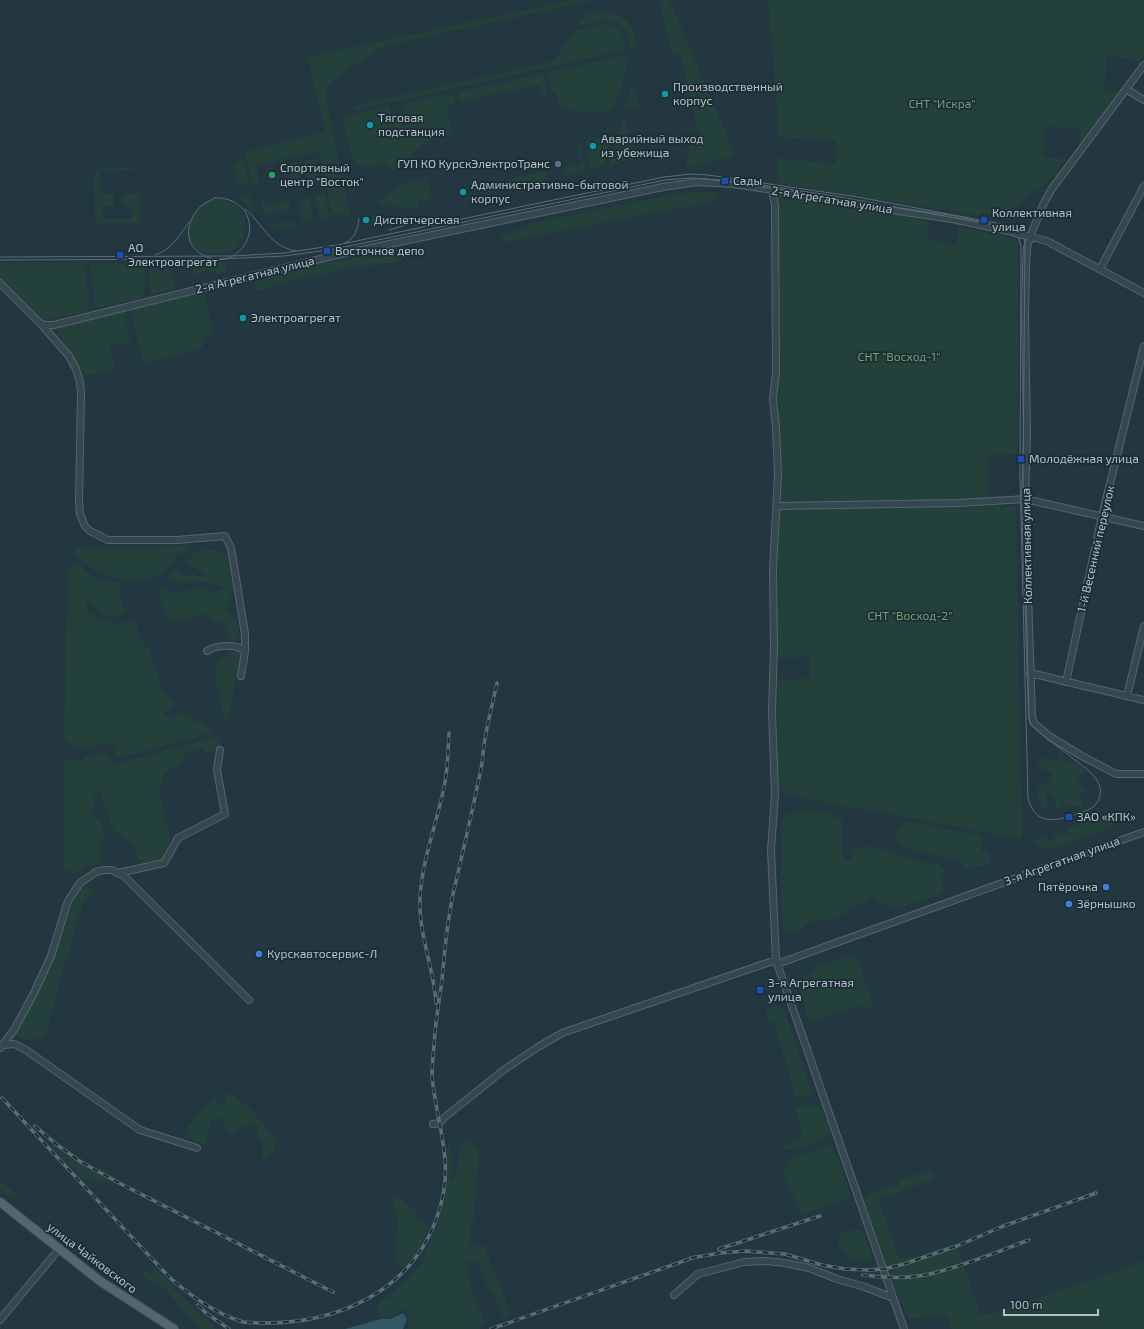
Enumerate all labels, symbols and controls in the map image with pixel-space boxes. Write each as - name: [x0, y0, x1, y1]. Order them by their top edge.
- place label: Производственный корпус: [673, 79, 783, 108]
- marker: Производственный корпус: [660, 89, 670, 99]
- park label: СНТ "Искра": [909, 96, 975, 110]
- place label: Тяговая подстанция: [378, 110, 445, 138]
- marker: Тяговая подстанция: [365, 120, 375, 130]
- place label: Аварийный выход из убежища: [601, 131, 703, 160]
- marker: Аварийный выход из убежища: [588, 141, 598, 151]
- place label: ГУП КО КурскЭлектроТранс: [397, 156, 550, 171]
- marker: ГУП КО КурскЭлектроТранс: [553, 159, 563, 169]
- place label: Спортивный центр "Восток": [280, 160, 364, 188]
- marker: Спортивный центр "Восток": [267, 170, 277, 180]
- place label: Сады: [733, 173, 762, 187]
- marker: Сады: [720, 176, 730, 186]
- place label: Административно-бытовой корпус: [471, 177, 628, 206]
- street label: 2-я Агрегатная улица: [771, 183, 894, 216]
- marker: Административно-бытовой корпус: [458, 187, 468, 197]
- place label: Коллективная улица: [992, 205, 1072, 234]
- place label: Диспетчерская: [374, 212, 460, 226]
- marker: Диспетчерская: [361, 215, 371, 225]
- marker: Коллективная улица: [979, 215, 989, 225]
- place label: АО Электроагрегат: [128, 240, 218, 268]
- place label: Восточное депо: [335, 243, 425, 257]
- marker: Восточное депо: [322, 246, 332, 256]
- marker: АО Электроагрегат: [115, 250, 125, 260]
- street label: 2-я Агрегатная улица: [194, 252, 316, 297]
- place label: Электроагрегат: [251, 310, 341, 324]
- marker: Электроагрегат: [238, 313, 248, 323]
- park label: СНТ "Восход-1": [858, 349, 940, 363]
- place label: Молодёжная улица: [1029, 451, 1139, 466]
- marker: Молодёжная улица: [1016, 454, 1026, 464]
- street label: 1-й Весенний переулок: [1074, 483, 1118, 614]
- street label: Коллективная улица: [1018, 488, 1035, 604]
- park label: СНТ "Восход-2": [867, 608, 953, 622]
- place label: ЗАО «КПК»: [1077, 809, 1136, 823]
- marker: ЗАО «КПК»: [1064, 812, 1074, 822]
- street label: 3-я Агрегатная улица: [1002, 833, 1122, 888]
- place label: Пятёрочка: [1038, 879, 1098, 893]
- marker: Пятёрочка: [1101, 882, 1111, 892]
- place label: Зёрнышко: [1077, 896, 1136, 910]
- marker: Зёрнышко: [1064, 899, 1074, 909]
- place label: Курскавтосервис-Л: [267, 946, 377, 961]
- marker: Курскавтосервис-Л: [254, 949, 264, 959]
- place label: 3-я Агрегатная улица: [768, 975, 854, 1004]
- marker: 3-я Агрегатная улица: [755, 985, 765, 995]
- street label: улица Чайковского: [44, 1219, 140, 1296]
- scale bar: [1004, 1291, 1098, 1317]
- text: 100 m: [1010, 1297, 1042, 1311]

